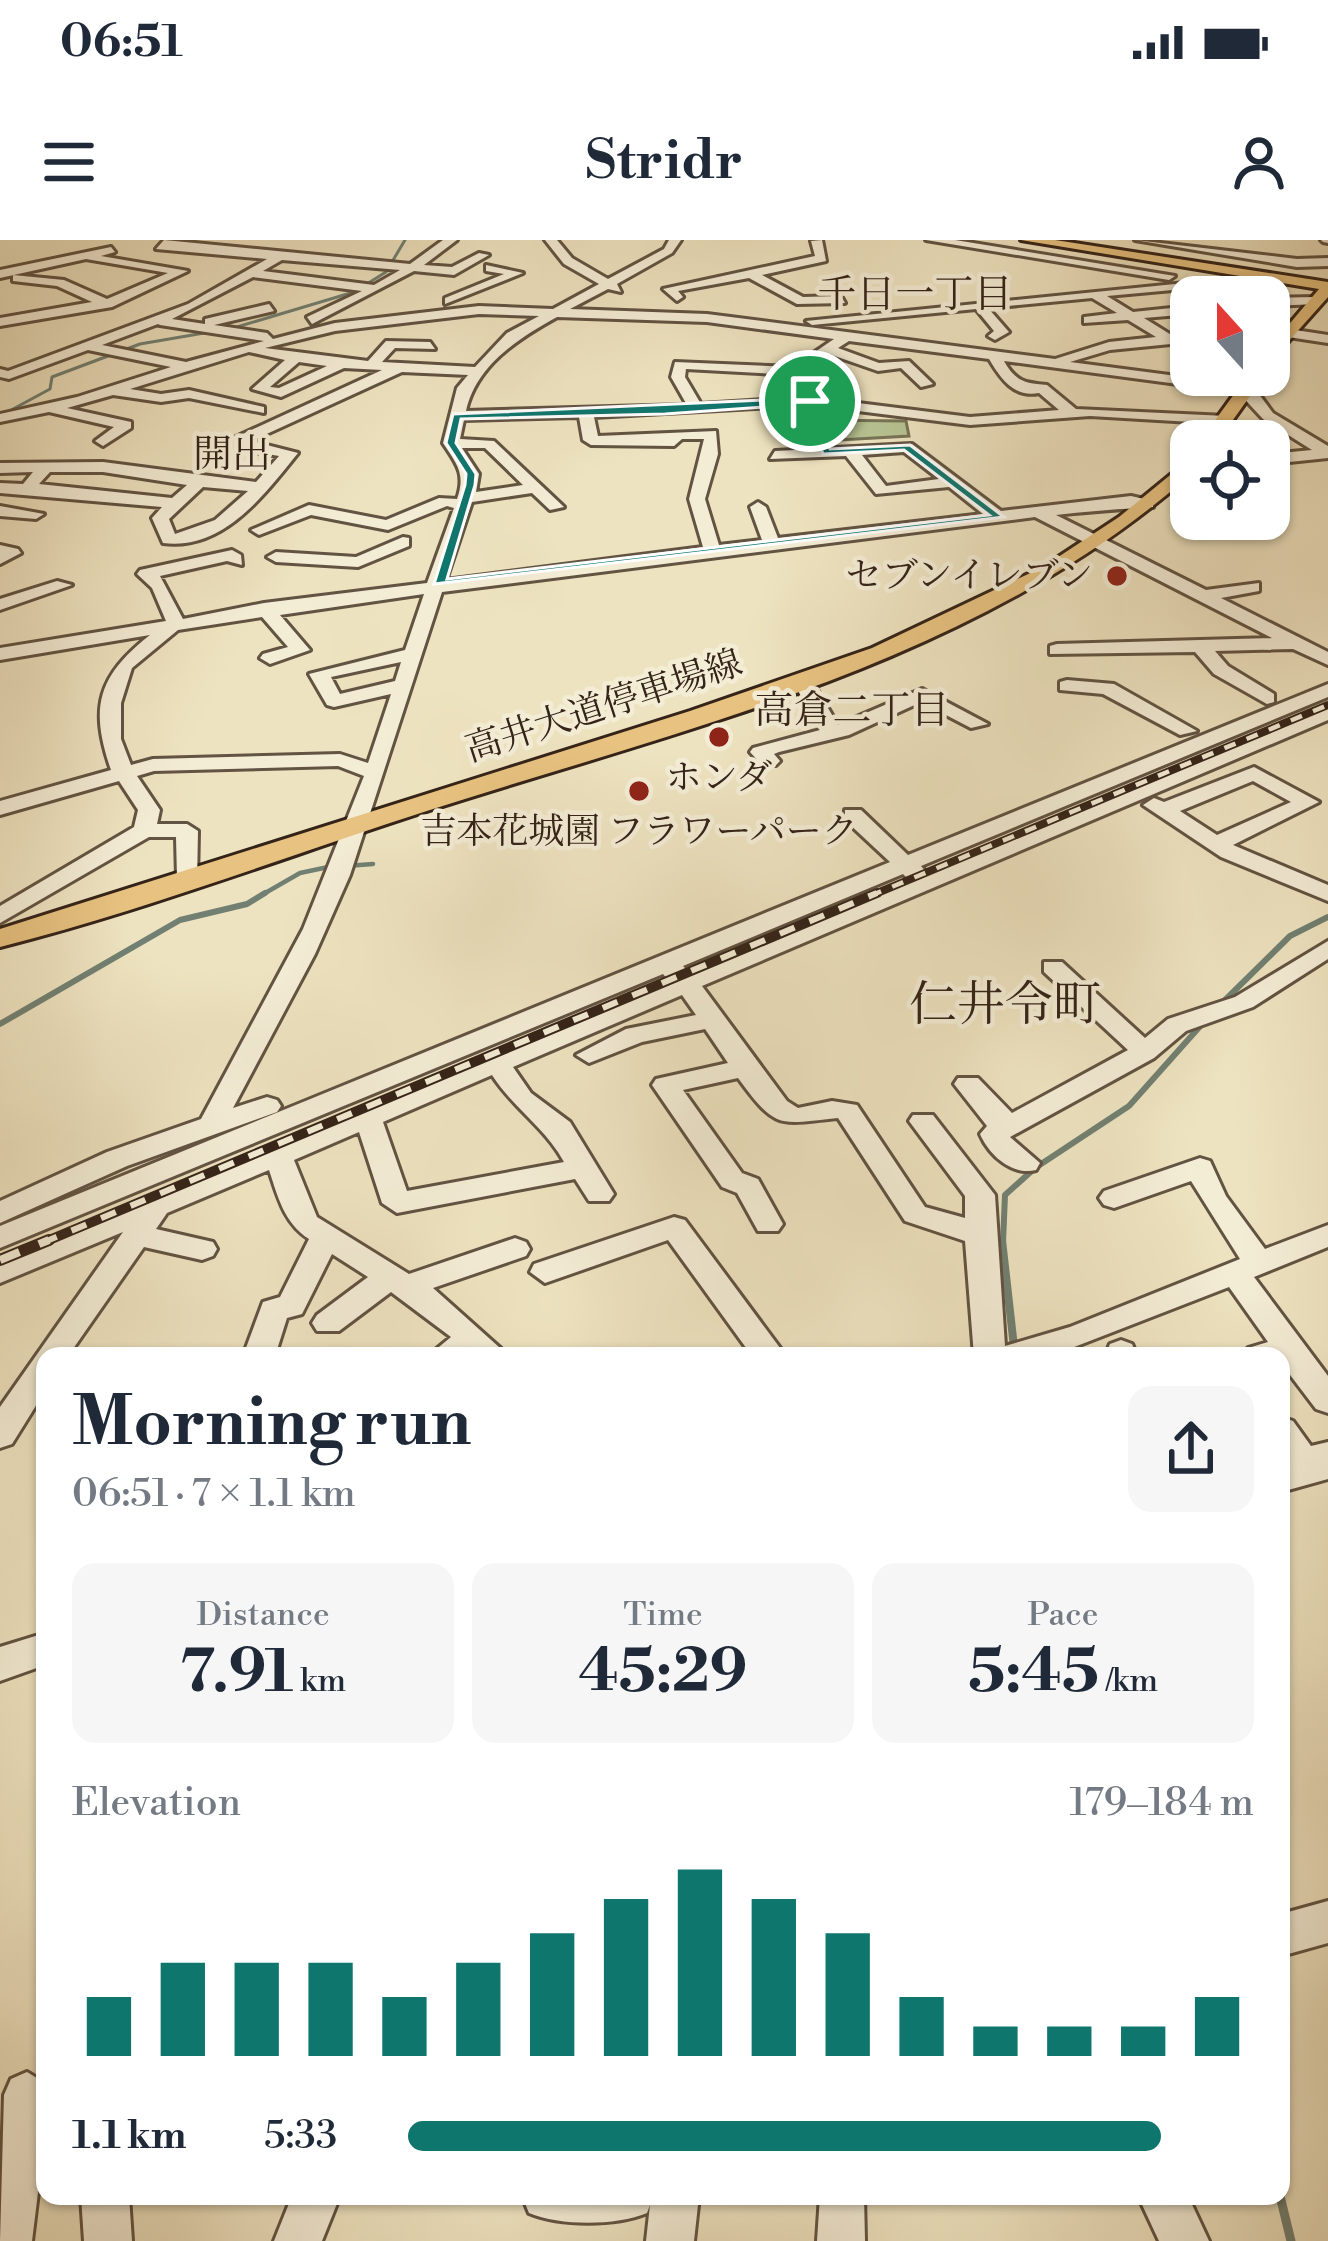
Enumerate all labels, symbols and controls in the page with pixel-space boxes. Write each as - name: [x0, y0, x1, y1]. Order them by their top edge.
- text: 06:51: [60, 14, 183, 71]
- text: Stridr: [585, 128, 743, 196]
- icon: menu: [36, 129, 102, 195]
- icon: person: [1226, 129, 1292, 195]
- district label: 千日一丁目: [817, 271, 1013, 320]
- north arrow: [1170, 276, 1290, 396]
- map controls: [1170, 276, 1290, 540]
- pin: [759, 350, 861, 452]
- icon: arrive: [777, 368, 843, 434]
- button: locate: [1170, 420, 1290, 540]
- district label: 開出: [193, 431, 271, 480]
- place label: セブンイレブン: [846, 554, 1093, 599]
- marker: セブンイレブン: [1104, 563, 1130, 589]
- street label: 高井大道停車場線: [460, 641, 748, 773]
- district label: 高倉二丁目: [754, 687, 950, 736]
- marker: ホンダ: [706, 724, 732, 750]
- place label: ホンダ: [666, 756, 772, 801]
- marker: 吉本花城園 フラワーパーク: [626, 778, 652, 804]
- place label: 吉本花城園 フラワーパーク: [420, 810, 858, 855]
- district label: 仁井令町: [909, 976, 1101, 1036]
- text: Morning run: [72, 1383, 471, 1466]
- button: share: [1128, 1386, 1254, 1512]
- text: 06:51 · 7 × 1.1 km: [72, 1470, 356, 1519]
- text: Distance: [196, 1595, 330, 1636]
- text: Time: [623, 1595, 703, 1636]
- text: Pace: [1028, 1595, 1098, 1636]
- text: 7.91: [180, 1636, 293, 1711]
- text: 45:29: [578, 1636, 748, 1711]
- text: 5:45: [968, 1636, 1099, 1711]
- text: km: [293, 1661, 346, 1702]
- text: /km: [1099, 1661, 1158, 1702]
- text: Elevation: [72, 1779, 241, 1828]
- text: 179–184 m: [1070, 1779, 1254, 1828]
- text: 1.1 km: [72, 2112, 187, 2161]
- text: 5:33: [264, 2112, 337, 2161]

